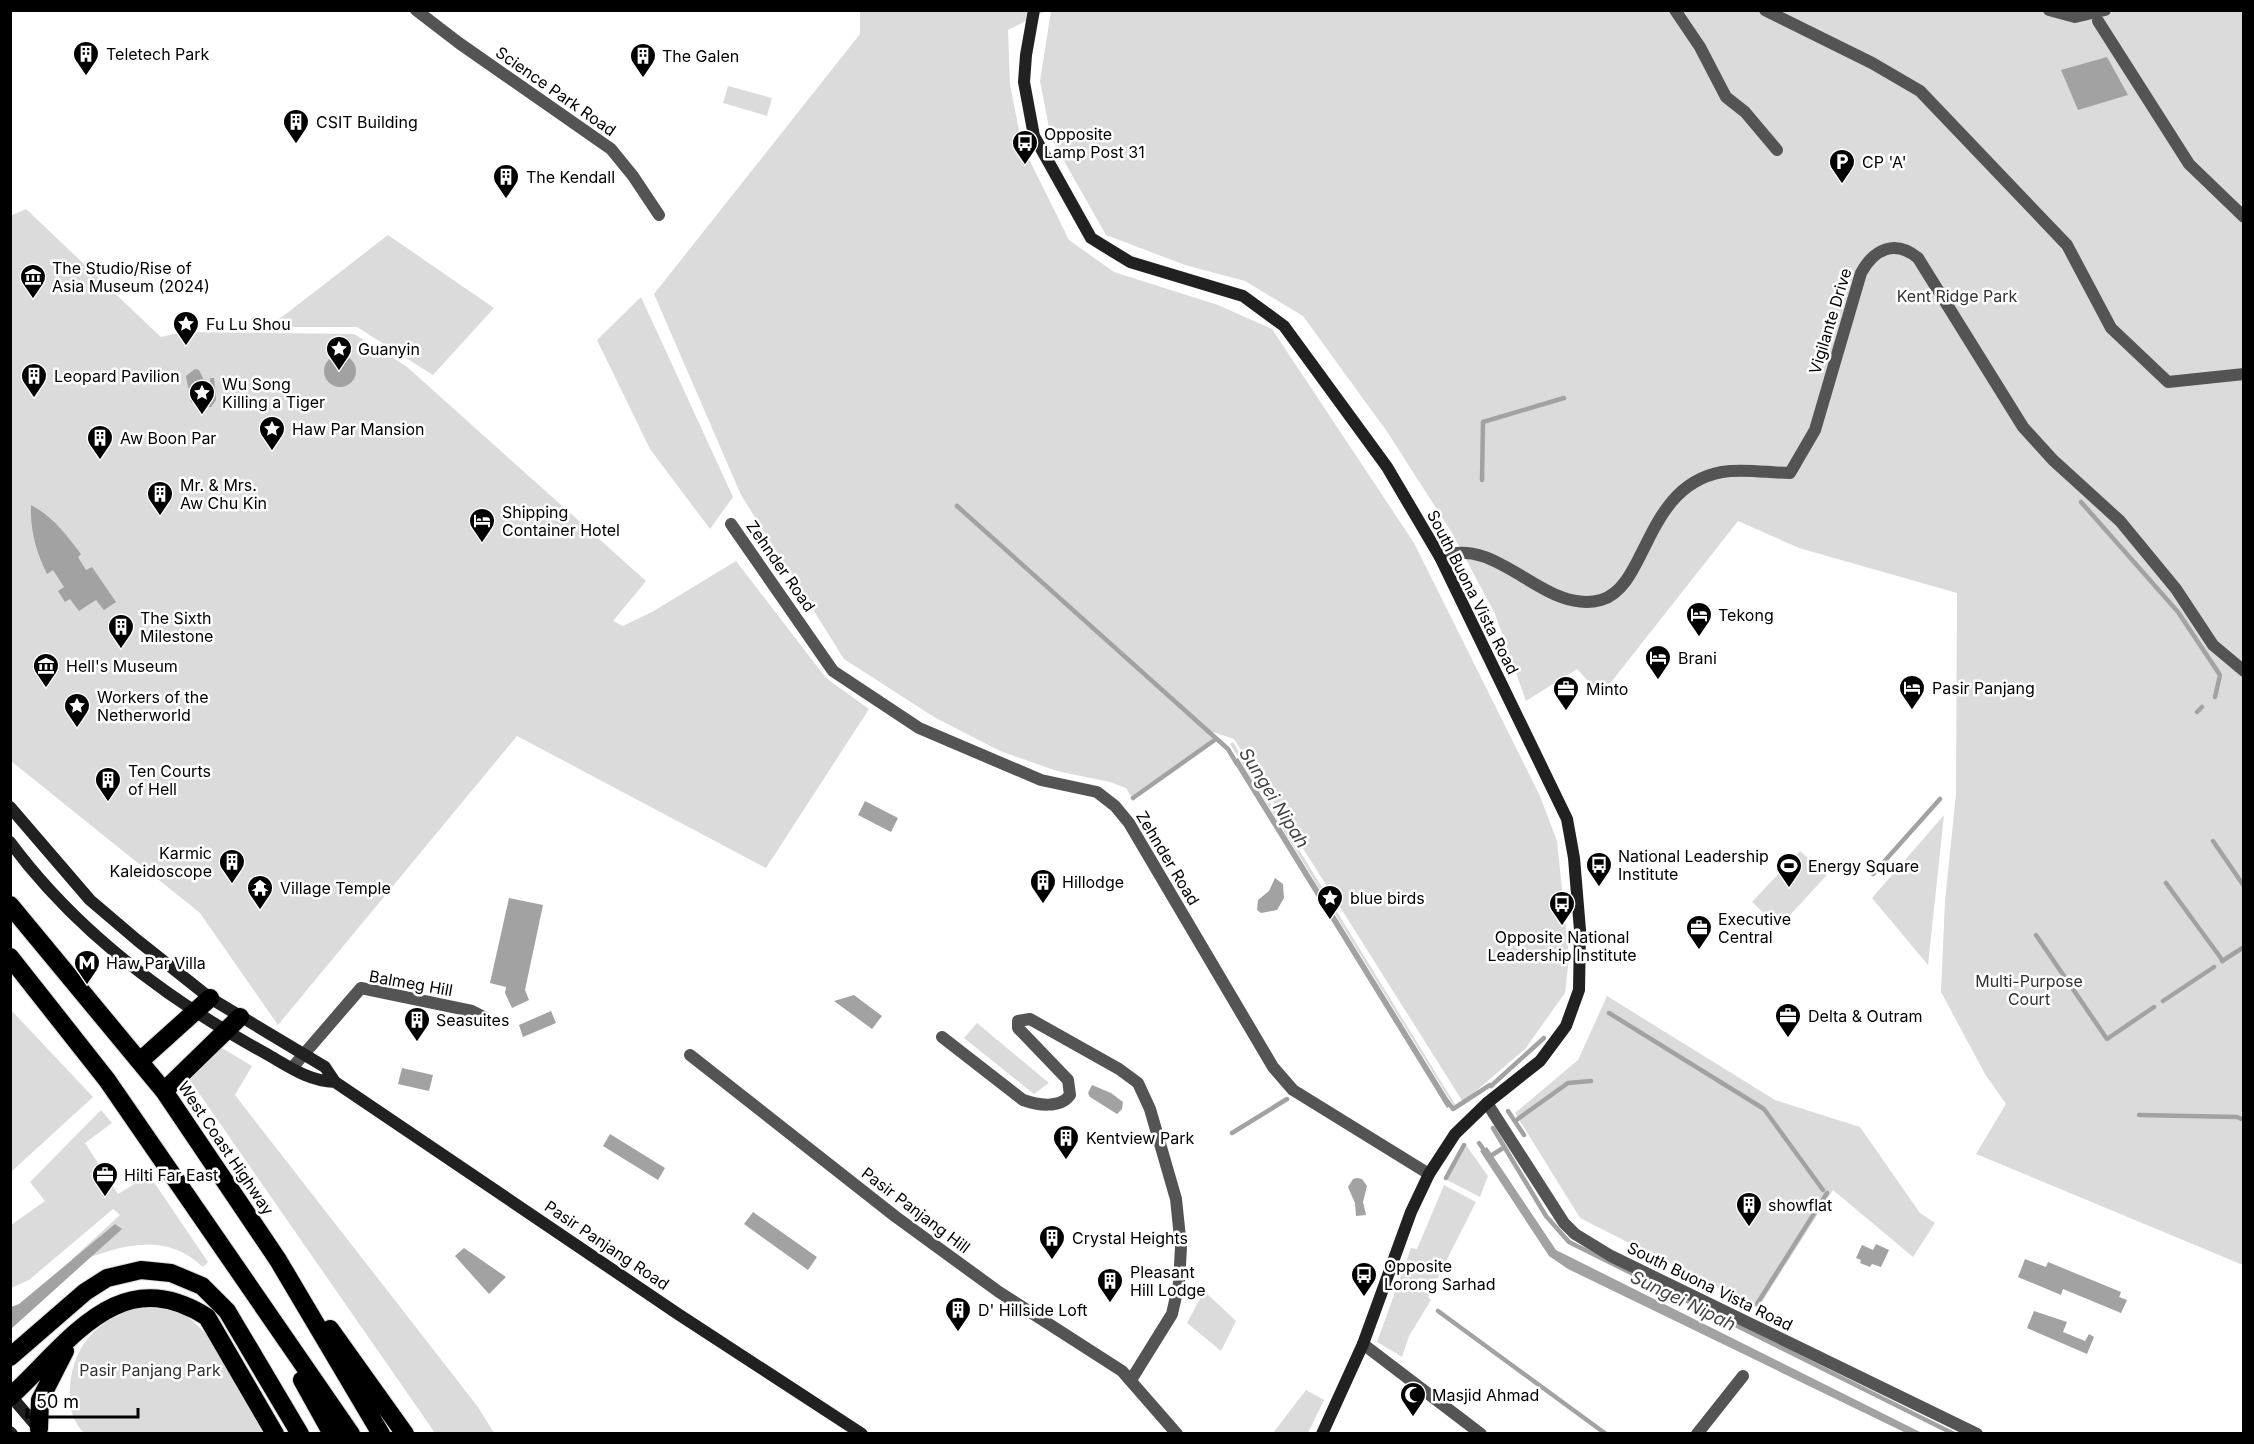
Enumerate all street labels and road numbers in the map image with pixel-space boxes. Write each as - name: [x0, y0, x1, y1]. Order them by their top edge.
- street label: Science Park Road: [492, 42, 620, 140]
- street label: Vigilante Drive: [1804, 266, 1856, 376]
- street label: South Buona Vista Road: [1423, 506, 1523, 678]
- street label: Zehnder Road: [742, 517, 820, 615]
- street label: Zehnder Road: [1132, 807, 1204, 909]
- street label: Balmeg Hill: [368, 966, 454, 1000]
- street label: West Coast Highway: [174, 1077, 278, 1219]
- street label: Pasir Panjang Hill: [858, 1163, 974, 1257]
- street label: Pasir Panjang Road: [541, 1196, 673, 1294]
- street label: South Buona Vista Road: [1624, 1237, 1796, 1335]

